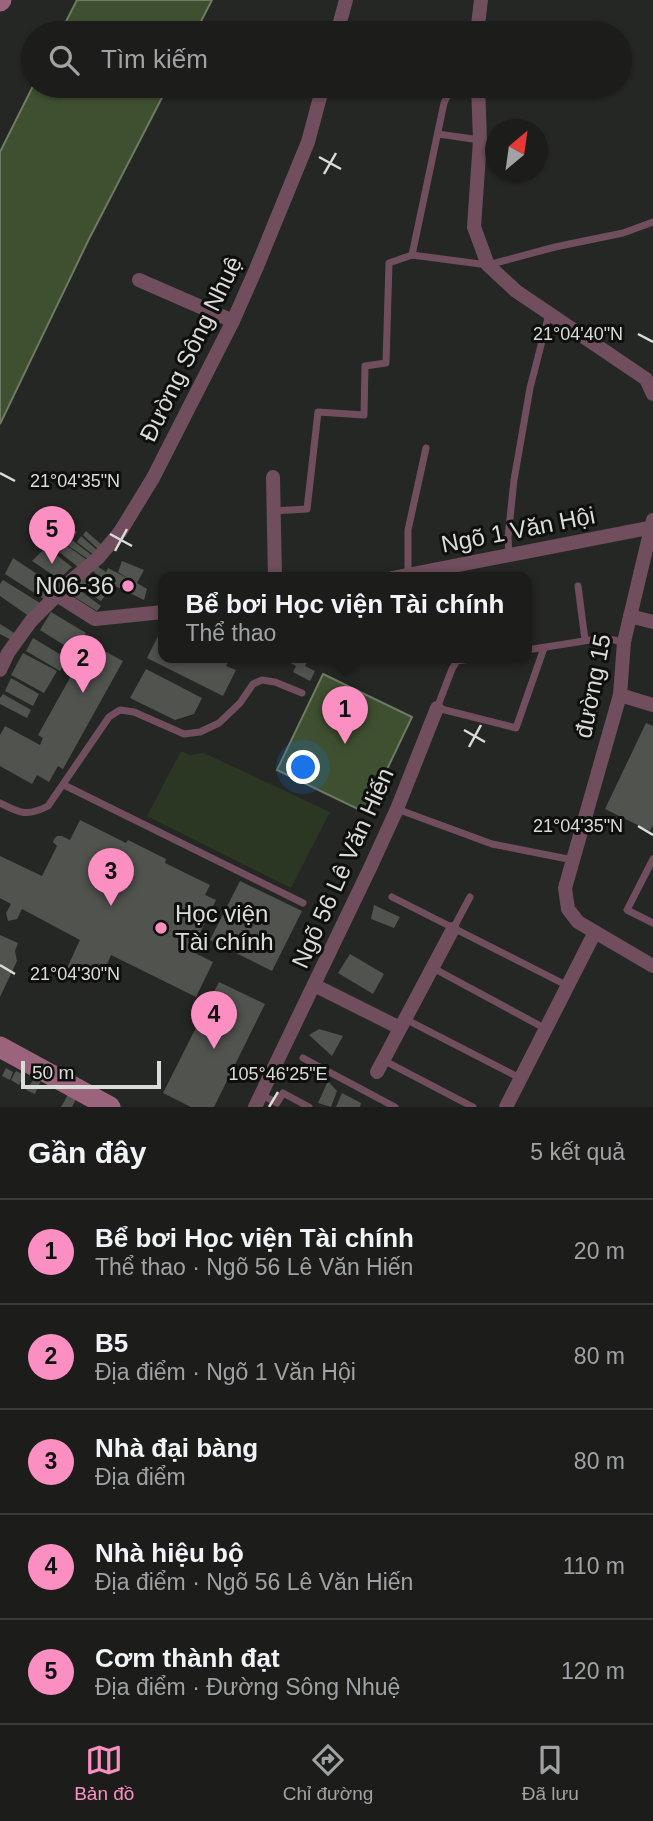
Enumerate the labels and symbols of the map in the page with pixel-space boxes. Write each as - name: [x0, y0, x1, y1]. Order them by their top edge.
- north arrow: [485, 119, 548, 182]
- street label: Đường Sông Nhuệ: [134, 252, 247, 446]
- text: 21°04'40"N: [533, 324, 623, 344]
- text: 21°04'35"N: [30, 471, 120, 491]
- street label: Ngõ 1 Văn Hội: [439, 501, 597, 558]
- pin: 5: [29, 506, 75, 564]
- place label: N06-36: [35, 572, 114, 599]
- marker: N06-36: [120, 578, 136, 594]
- street label: đường 15: [569, 632, 616, 740]
- pin: 2: [60, 635, 106, 693]
- pin: 1: [322, 686, 368, 744]
- your location: [286, 750, 320, 784]
- street label: Ngõ 56 Lê Văn Hiến: [286, 764, 399, 972]
- text: 21°04'35"N: [533, 816, 623, 836]
- pin: 3: [88, 848, 134, 906]
- place label: Học viện Tài chính: [175, 900, 274, 955]
- marker: Học viện Tài chính: [153, 920, 169, 936]
- text: 21°04'30"N: [30, 964, 120, 984]
- pin: 4: [191, 991, 237, 1049]
- scale bar: [21, 1058, 161, 1090]
- text: 105°46'25"E: [228, 1064, 328, 1084]

